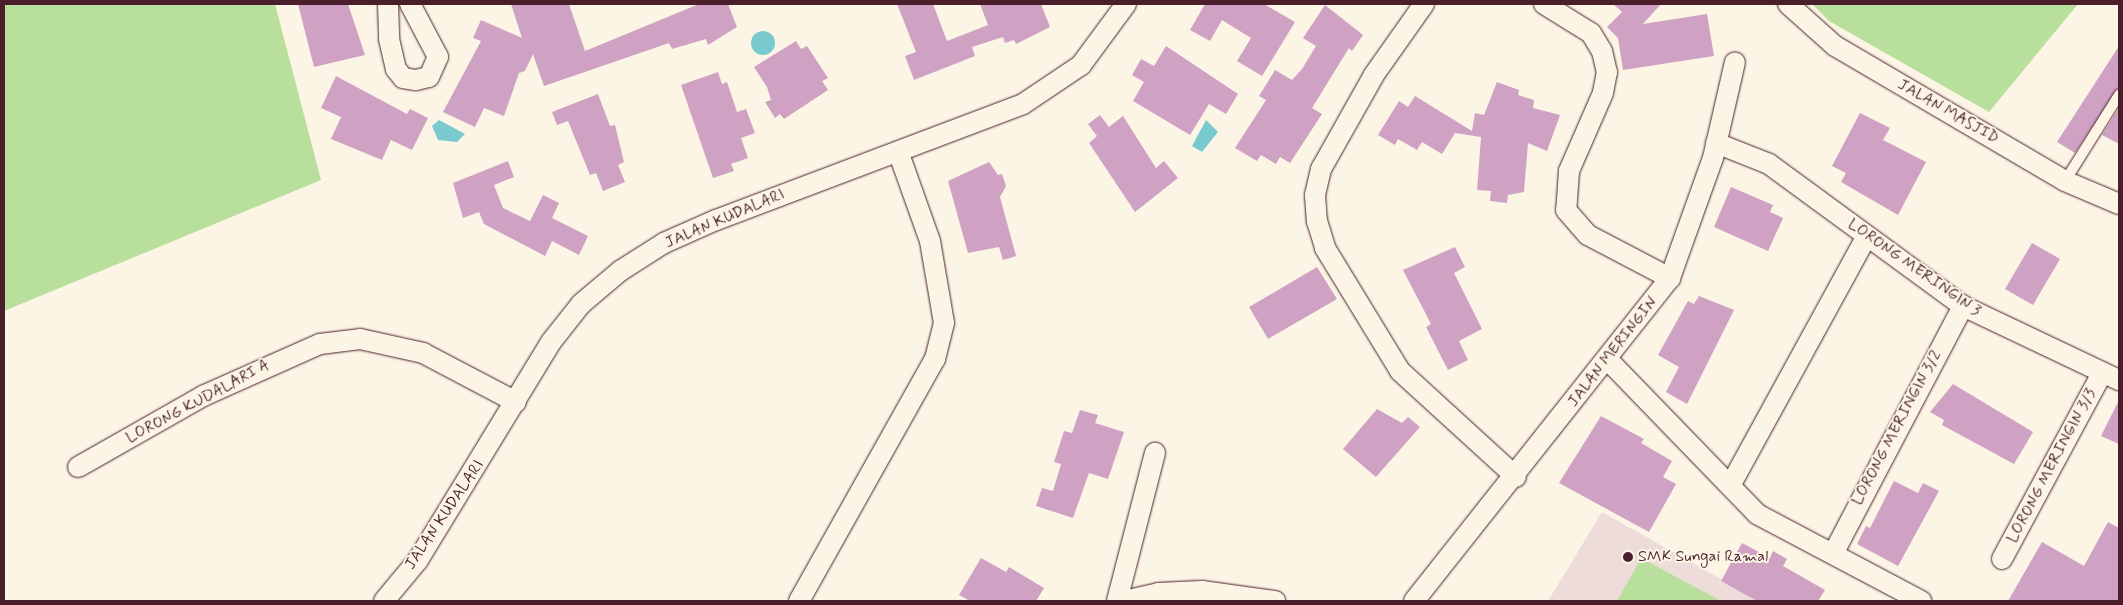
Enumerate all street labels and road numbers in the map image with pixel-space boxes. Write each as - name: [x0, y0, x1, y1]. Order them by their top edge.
- street label: JALAN MASJID: [1894, 75, 2002, 149]
- street label: JALAN KUDALARI: [660, 184, 790, 254]
- street label: LORONG MERINGIN 3: [1845, 216, 1983, 320]
- street label: JALAN MERINGIN: [1565, 294, 1661, 410]
- street label: LORONG MERINGIN 3/2: [1849, 348, 1945, 508]
- street label: LORONG KUDALARI A: [123, 356, 273, 448]
- street label: LORONG MERINGIN 3/3: [2004, 387, 2100, 545]
- street label: JALAN KUDALARI: [400, 455, 490, 575]

